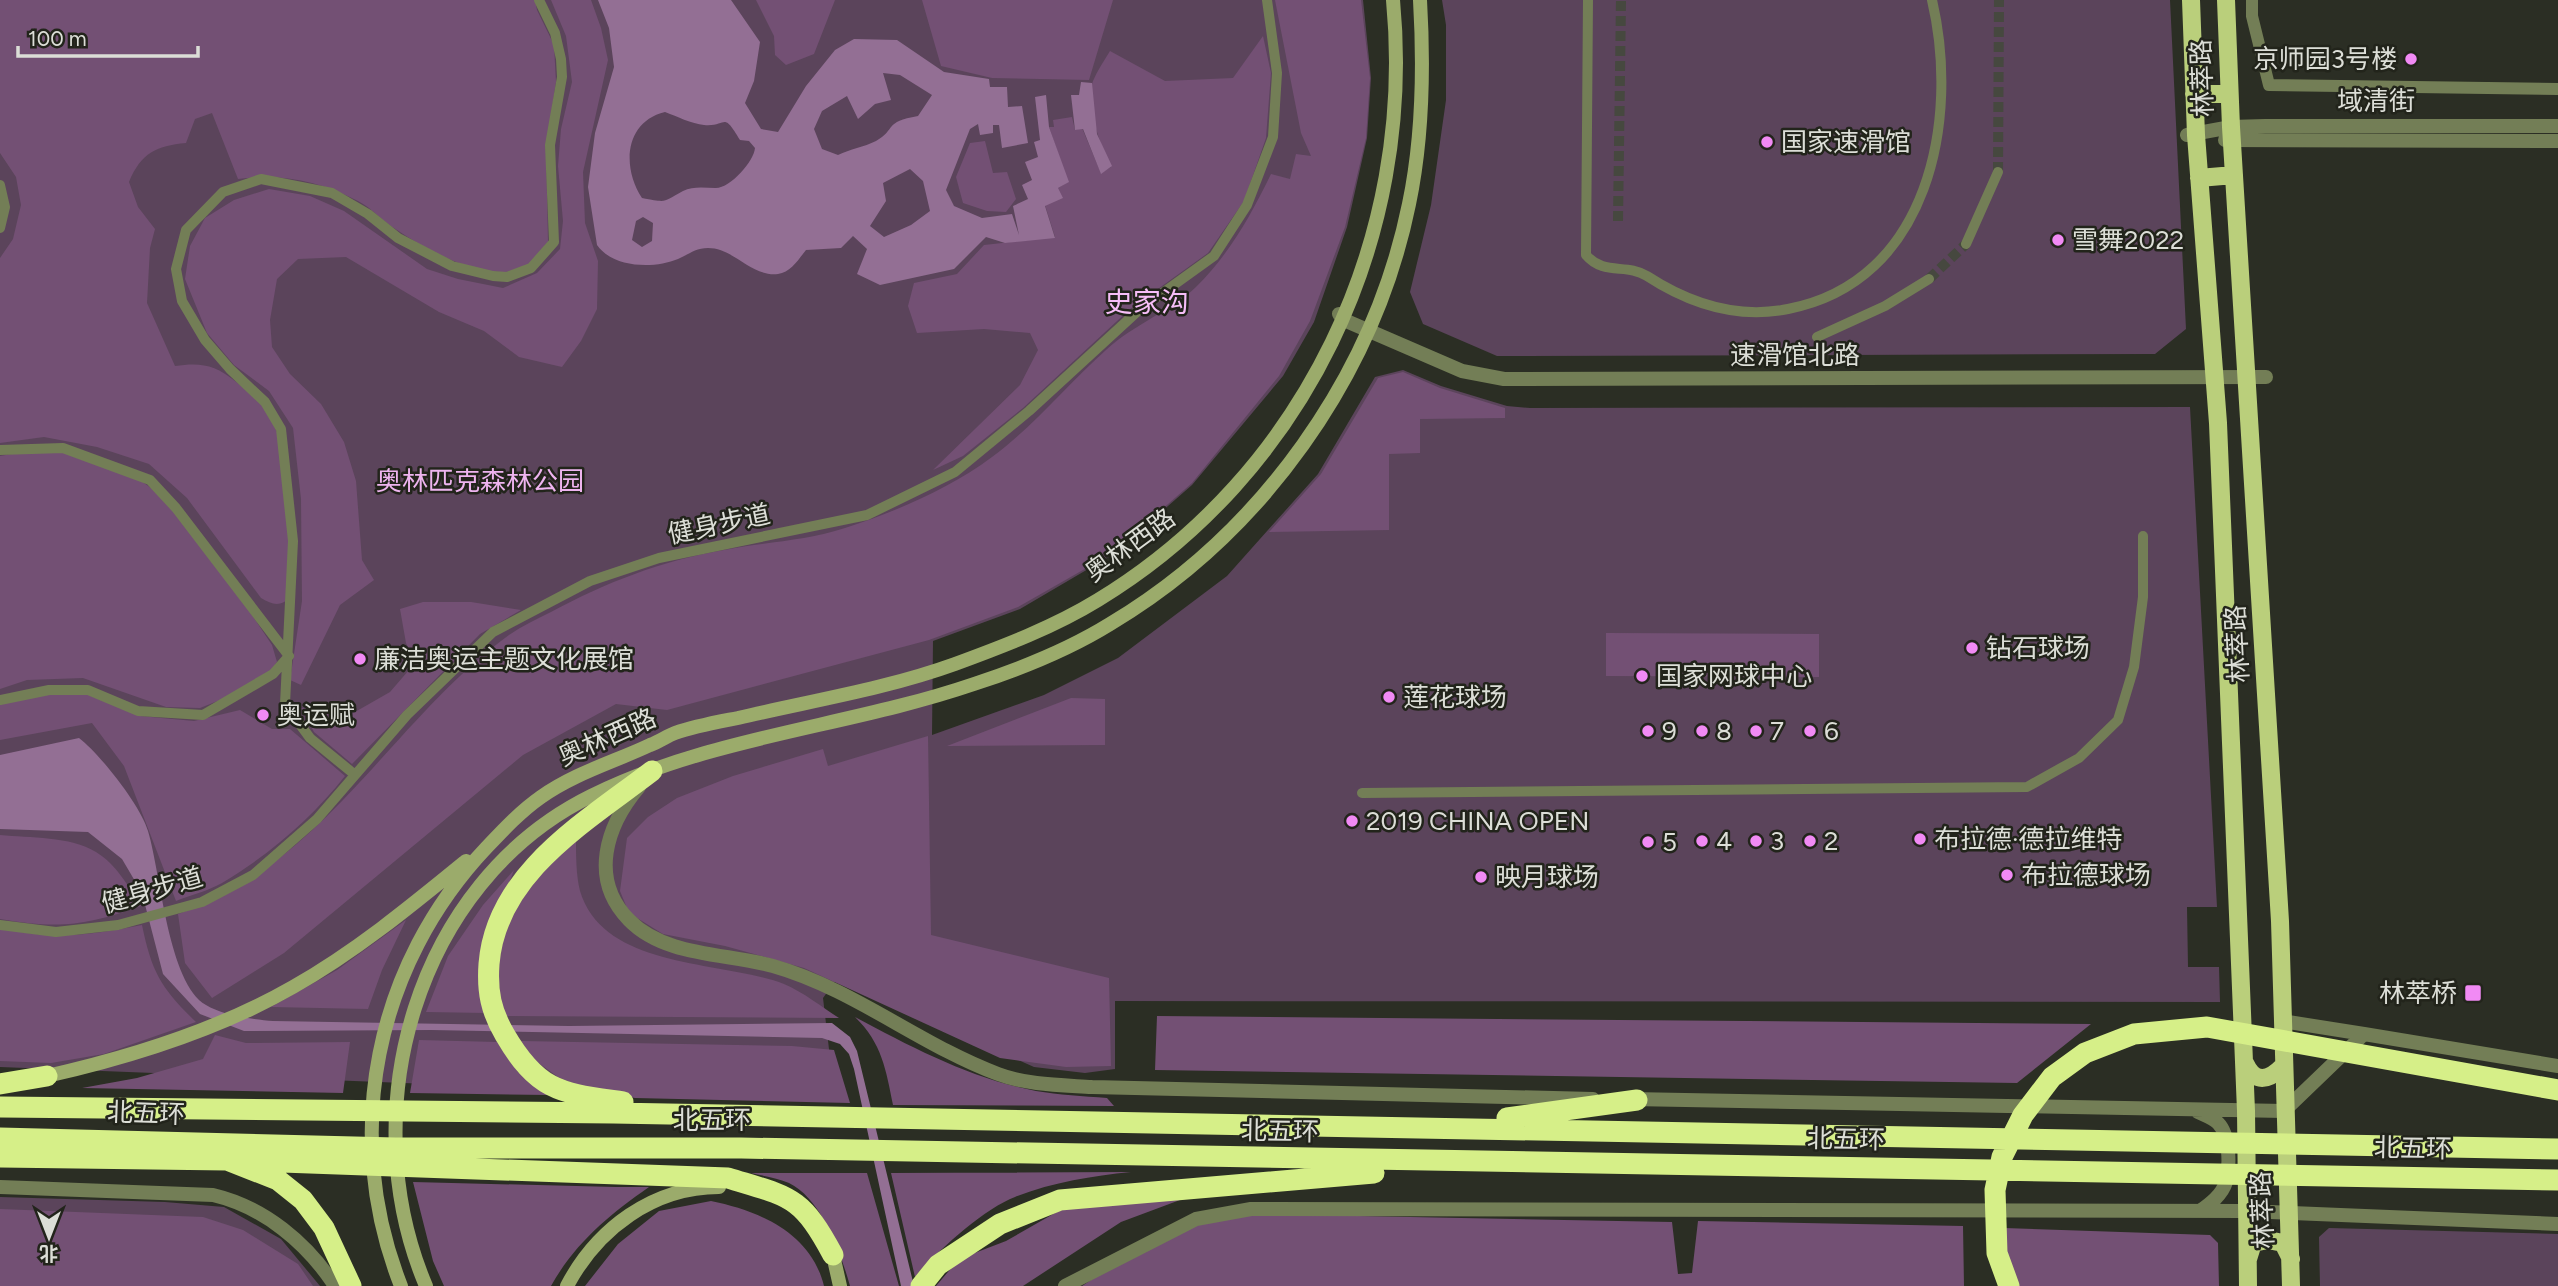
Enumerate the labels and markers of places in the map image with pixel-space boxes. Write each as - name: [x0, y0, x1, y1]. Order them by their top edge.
- place label: 京师园3号楼: [2253, 43, 2397, 75]
- marker: 京师园3号楼: [2403, 51, 2419, 67]
- place label: 国家速滑馆: [1781, 126, 1911, 158]
- marker: 国家速滑馆: [1759, 134, 1775, 150]
- place label: 雪舞2022: [2072, 224, 2184, 256]
- marker: 雪舞2022: [2050, 232, 2066, 248]
- place label: 钻石球场: [1986, 632, 2090, 664]
- marker: 钻石球场: [1964, 640, 1980, 656]
- place label: 廉洁奥运主题文化展馆: [374, 643, 634, 675]
- marker: 廉洁奥运主题文化展馆: [352, 651, 368, 667]
- place label: 国家网球中心: [1656, 660, 1812, 692]
- marker: 国家网球中心: [1634, 668, 1650, 684]
- place label: 莲花球场: [1403, 681, 1507, 713]
- marker: 莲花球场: [1381, 689, 1397, 705]
- place label: 奥运赋: [277, 699, 355, 731]
- marker: 奥运赋: [255, 707, 271, 723]
- place label: 9: [1662, 715, 1677, 747]
- place label: 8: [1716, 715, 1732, 747]
- place label: 7: [1770, 715, 1784, 747]
- place label: 6: [1824, 715, 1839, 747]
- marker: 9: [1640, 723, 1656, 739]
- marker: 8: [1694, 723, 1710, 739]
- marker: 7: [1748, 723, 1764, 739]
- marker: 6: [1802, 723, 1818, 739]
- place label: 2019 CHINA OPEN: [1366, 805, 1589, 837]
- marker: 2019 CHINA OPEN: [1344, 813, 1360, 829]
- place label: 布拉德·德拉维特: [1934, 823, 2123, 855]
- place label: 4: [1716, 825, 1732, 857]
- place label: 3: [1770, 825, 1784, 857]
- place label: 2: [1824, 825, 1839, 857]
- place label: 5: [1662, 826, 1677, 858]
- marker: 布拉德·德拉维特: [1912, 831, 1928, 847]
- marker: 4: [1694, 833, 1710, 849]
- marker: 3: [1748, 833, 1764, 849]
- marker: 2: [1802, 833, 1818, 849]
- marker: 5: [1640, 834, 1656, 850]
- place label: 布拉德球场: [2021, 859, 2151, 891]
- place label: 映月球场: [1495, 861, 1599, 893]
- marker: 布拉德球场: [1999, 867, 2015, 883]
- marker: 映月球场: [1473, 869, 1489, 885]
- place label: 林萃桥: [2379, 977, 2457, 1009]
- marker: 林萃桥: [2463, 983, 2483, 1003]

